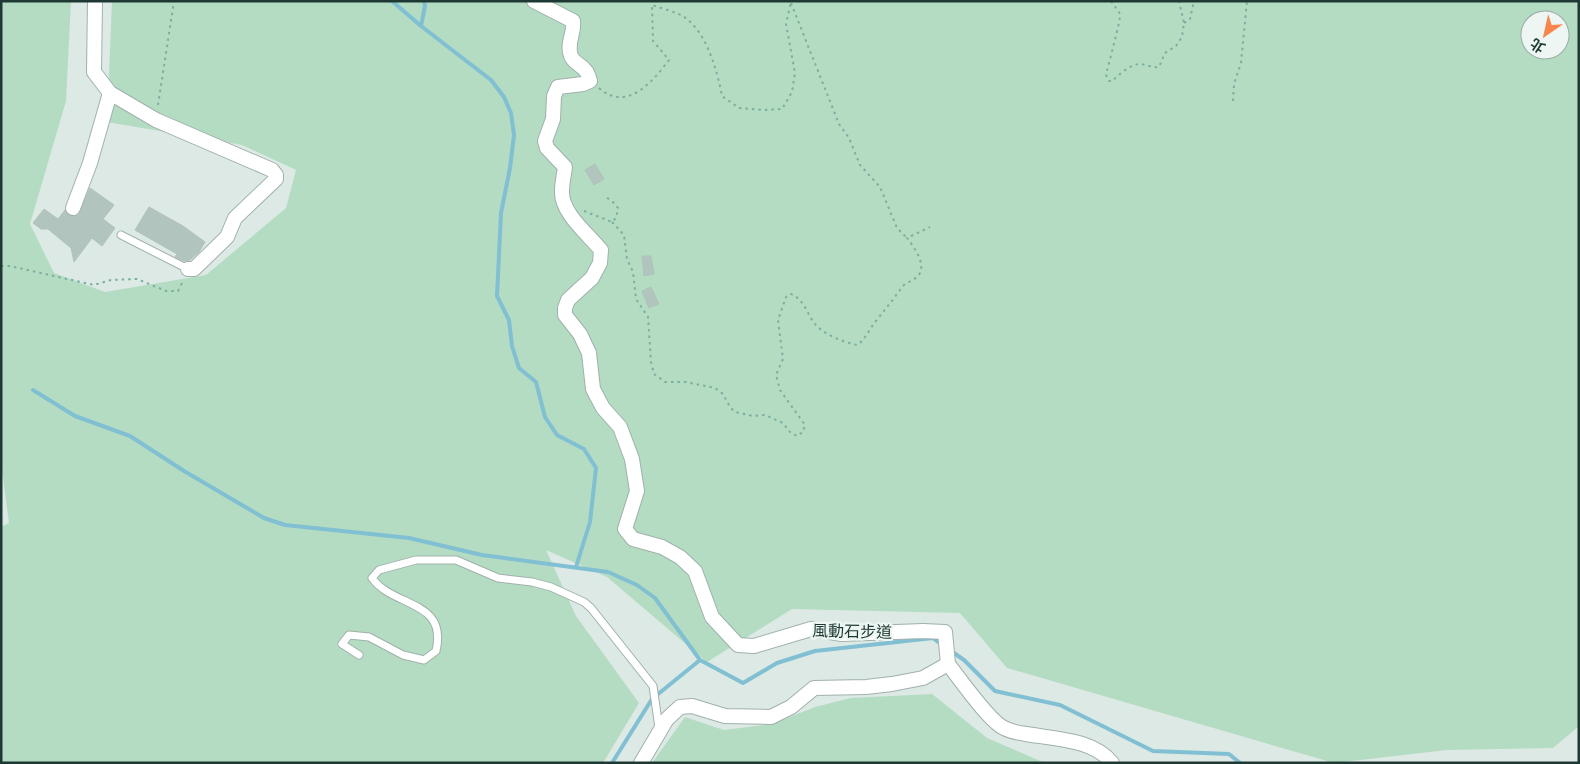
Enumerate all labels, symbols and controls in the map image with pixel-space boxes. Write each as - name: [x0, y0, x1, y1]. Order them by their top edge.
- north arrow: [1520, 10, 1570, 60]
- text: 北: [1528, 34, 1549, 55]
- street label: 風動石步道: [812, 622, 892, 644]

